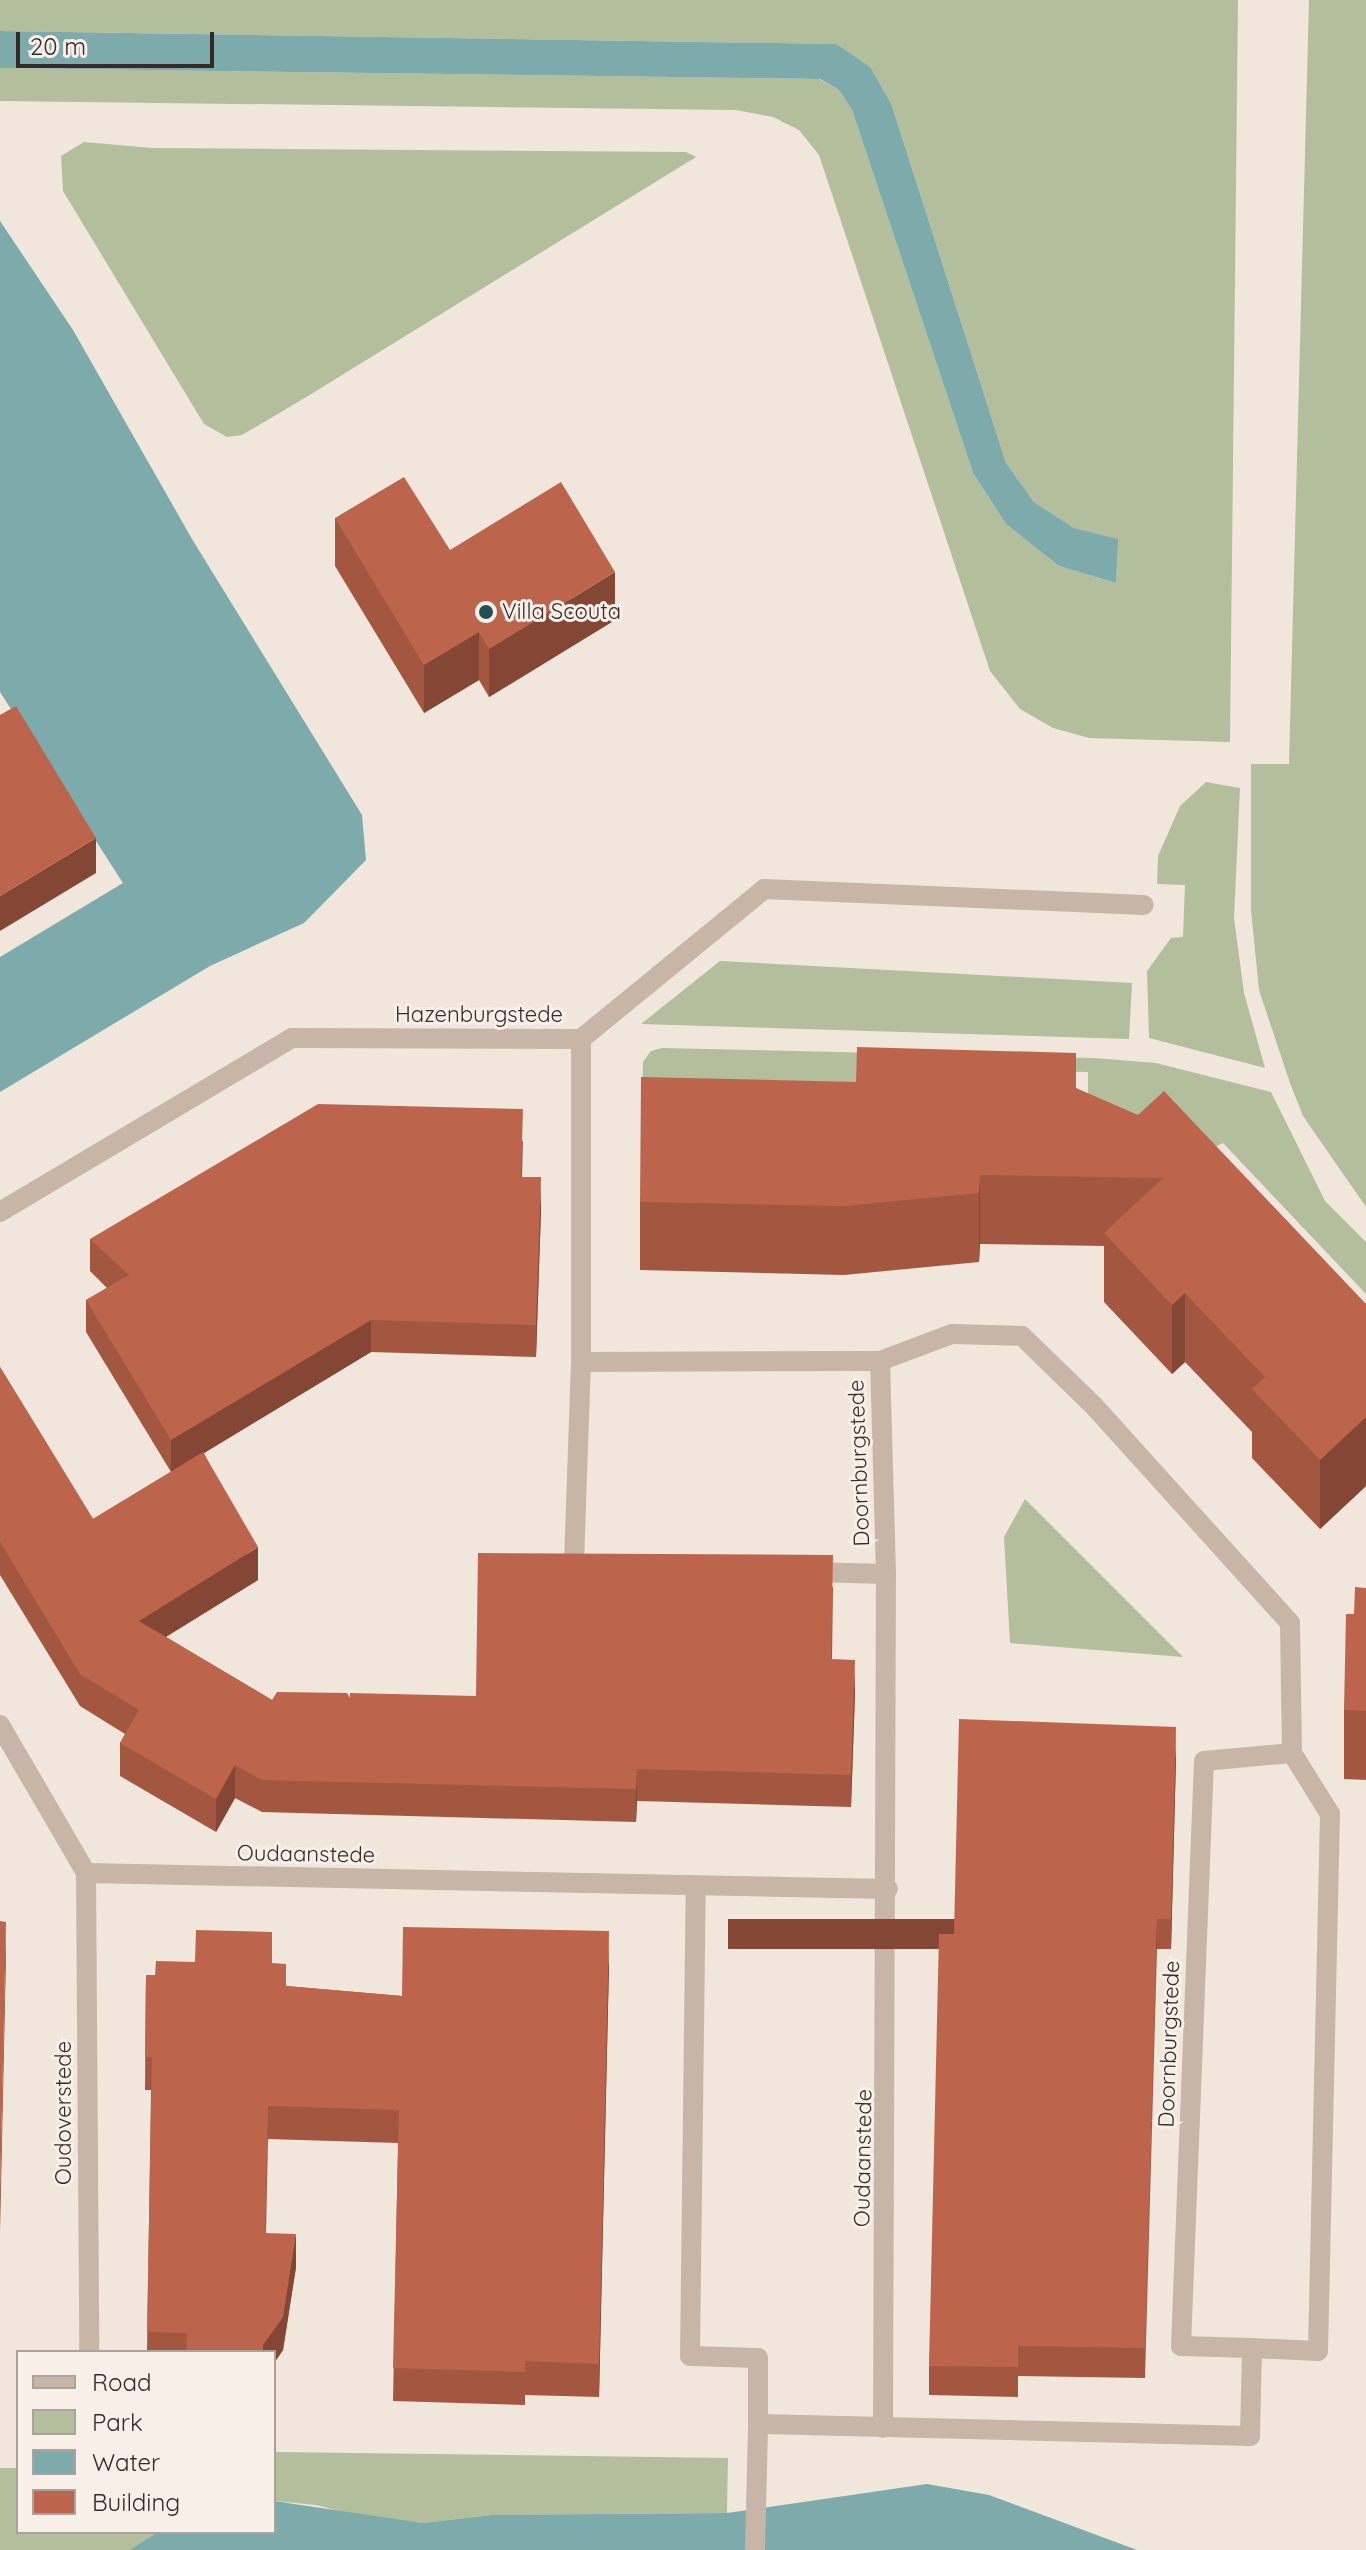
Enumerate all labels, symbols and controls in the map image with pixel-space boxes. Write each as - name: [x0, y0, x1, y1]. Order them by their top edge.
- scale bar: [20, 16, 218, 66]
- text: 20 m: [30, 31, 86, 61]
- place label: Villa Scouta: [502, 599, 621, 625]
- marker: Villa Scouta: [477, 603, 495, 621]
- street label: Hazenburgstede: [395, 1002, 563, 1028]
- street label: Doornburgstede: [843, 1379, 875, 1547]
- street label: Oudaanstede: [237, 1840, 375, 1868]
- street label: Doornburgstede: [1153, 1960, 1185, 2128]
- street label: Oudoverstede: [51, 2041, 77, 2185]
- street label: Oudaanstede: [849, 2089, 877, 2227]
- legend: [16, 2350, 276, 2534]
- text: Road: [92, 2367, 152, 2397]
- text: Park: [92, 2407, 143, 2437]
- text: Water: [92, 2447, 160, 2477]
- text: Building: [92, 2487, 180, 2517]

